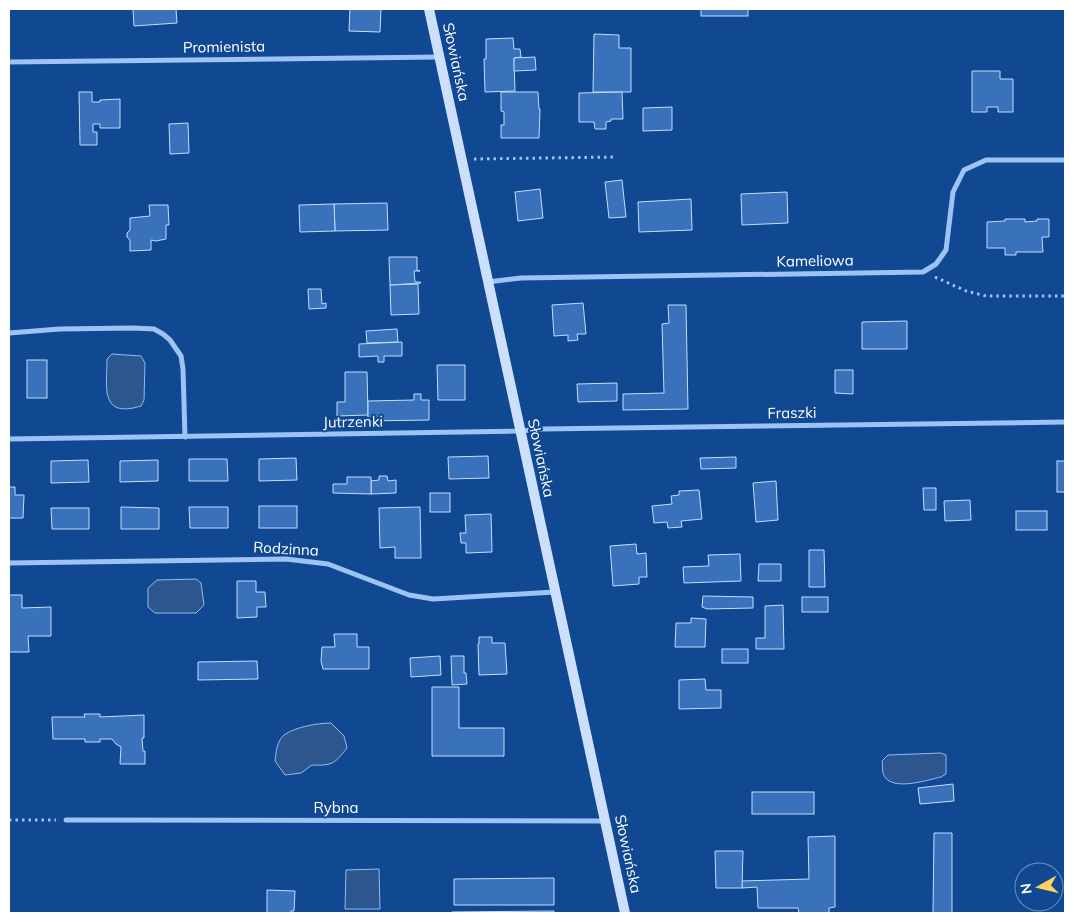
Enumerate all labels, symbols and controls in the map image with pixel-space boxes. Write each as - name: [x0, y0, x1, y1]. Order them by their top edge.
- street label: Słowiańska: [439, 21, 474, 103]
- street label: Promienista: [183, 36, 265, 57]
- street label: Kameliowa: [776, 250, 854, 271]
- street label: Fraszki: [767, 403, 817, 422]
- street label: Jutrzenki: [323, 411, 383, 432]
- street label: Słowiańska: [524, 417, 559, 499]
- street label: Rodzinna: [253, 537, 319, 560]
- street label: Rybna: [313, 798, 359, 817]
- street label: Słowiańska: [611, 813, 646, 895]
- north arrow: [1014, 862, 1064, 912]
- text: N: [1016, 882, 1036, 895]

